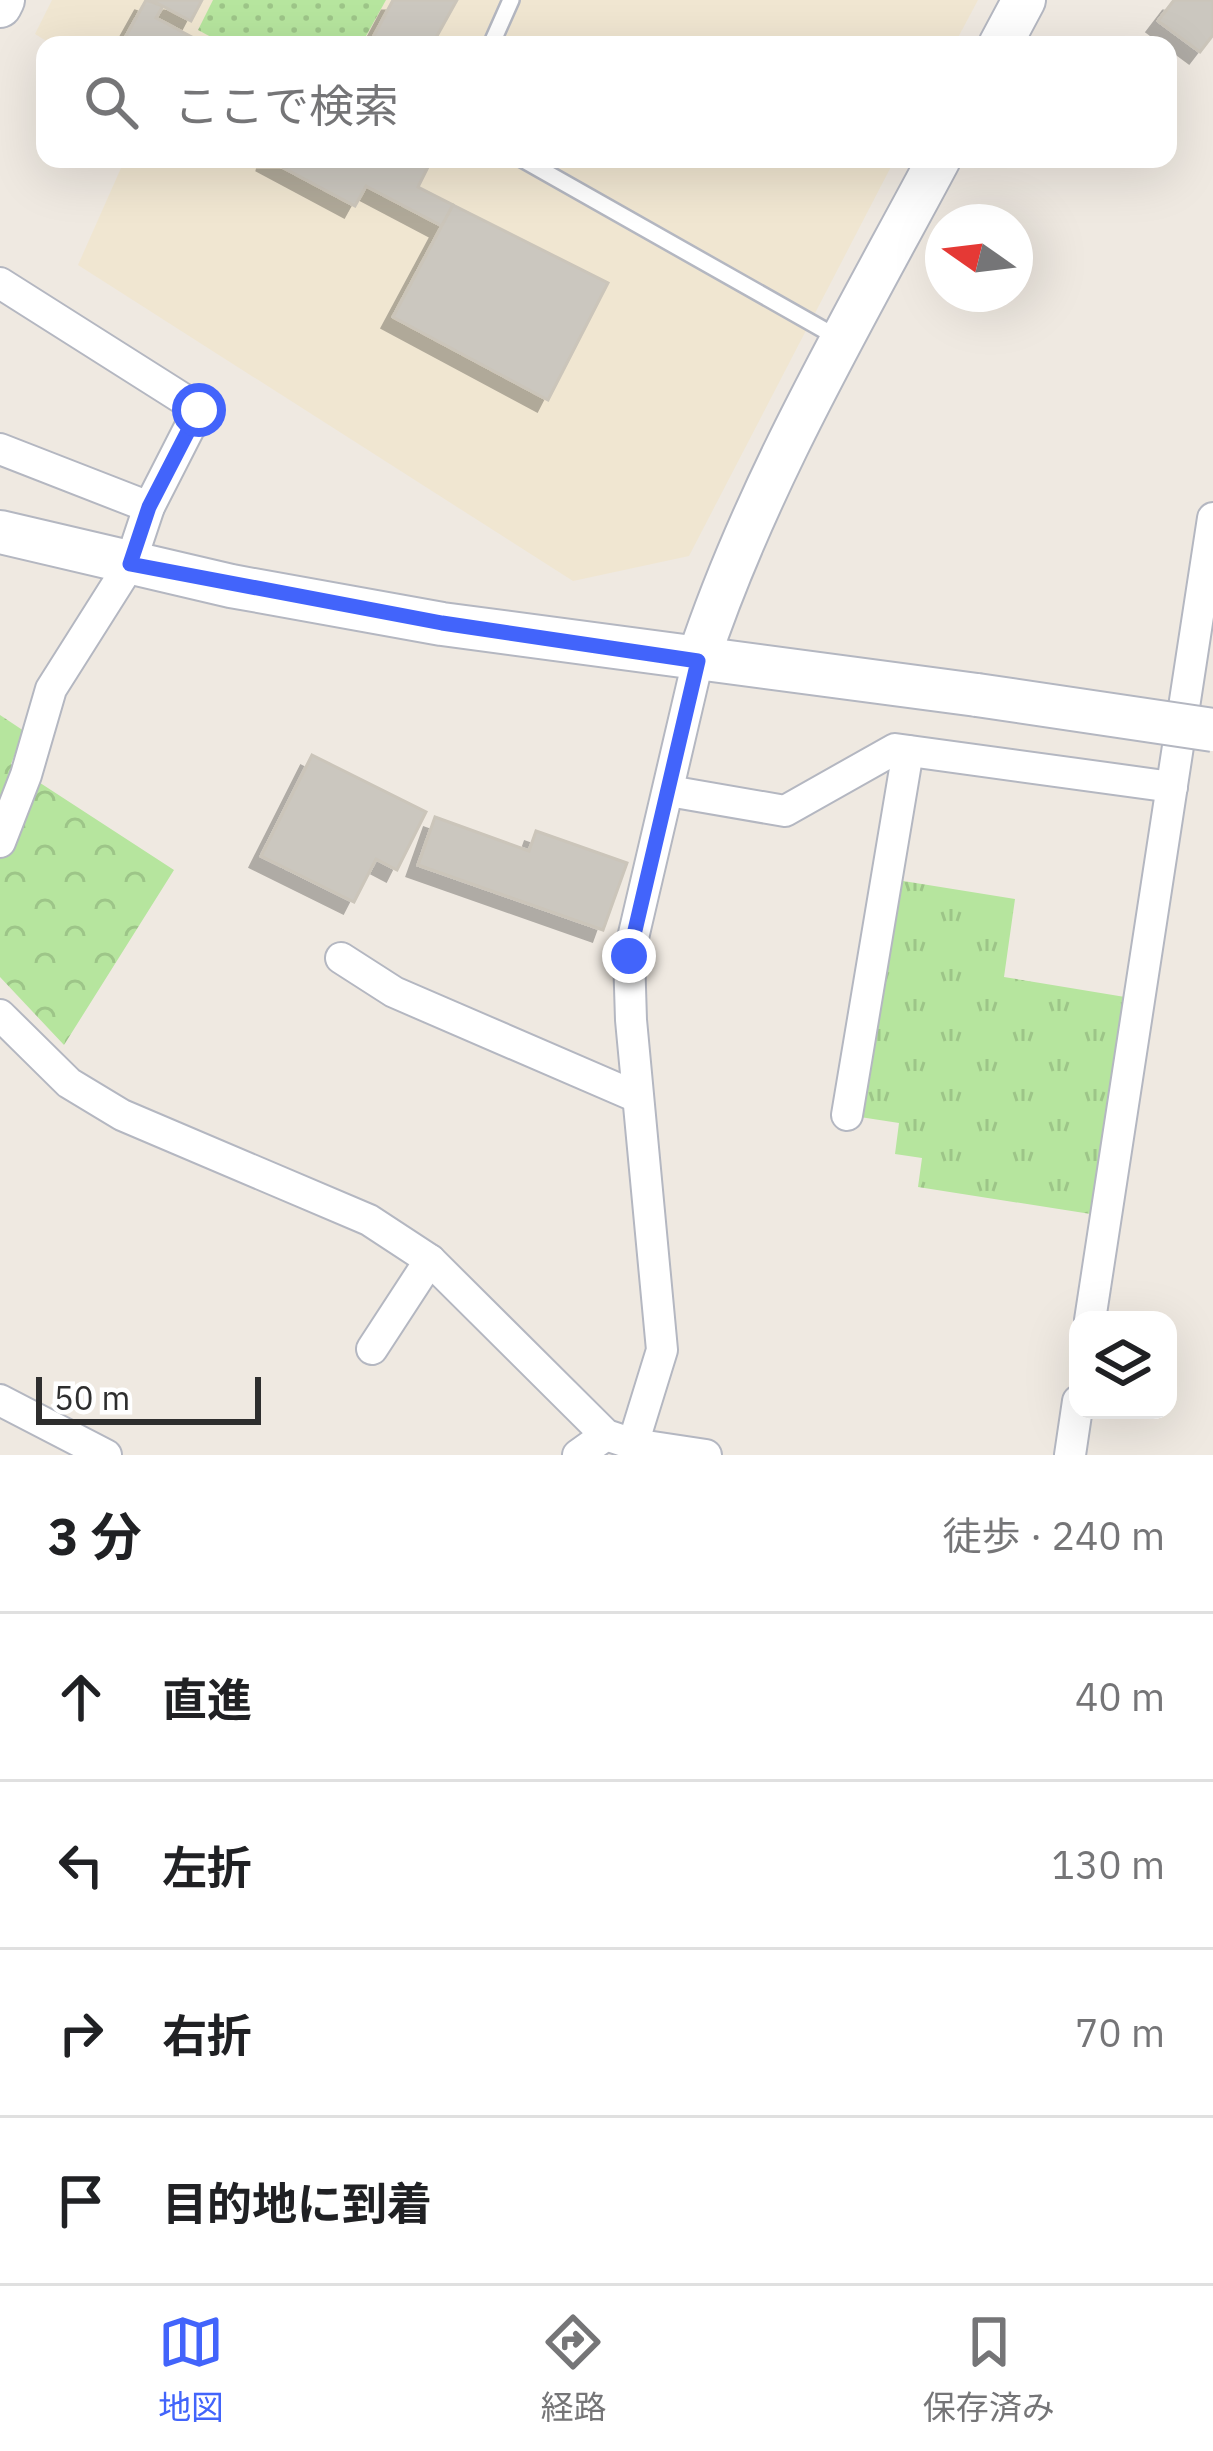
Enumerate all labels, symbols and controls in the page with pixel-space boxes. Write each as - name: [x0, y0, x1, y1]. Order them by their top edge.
- search box: [36, 36, 1177, 168]
- icon: search: [78, 69, 144, 135]
- text: ここで検索: [174, 76, 399, 134]
- north arrow: [925, 204, 1033, 312]
- route start: [172, 383, 226, 437]
- route end: [602, 929, 656, 983]
- map controls: [1069, 1311, 1177, 1419]
- button: layers: [1069, 1311, 1177, 1419]
- scale bar: [36, 1371, 261, 1424]
- text: 50 m: [54, 1376, 130, 1419]
- text: 3 分: [48, 1503, 142, 1569]
- text: 徒歩 · 240 m: [942, 1510, 1165, 1561]
- icon: ahead: [48, 1664, 114, 1730]
- text: 直進: [162, 1670, 252, 1728]
- text: 40 m: [1075, 1671, 1165, 1722]
- icon: left: [48, 1832, 114, 1898]
- text: 左折: [162, 1838, 252, 1896]
- text: 130 m: [1052, 1839, 1165, 1890]
- icon: right: [48, 2000, 114, 2066]
- text: 右折: [162, 2006, 252, 2064]
- text: 70 m: [1075, 2007, 1165, 2058]
- icon: arrive: [48, 2168, 114, 2234]
- text: 目的地に到着: [162, 2174, 432, 2232]
- tab: 地図: [158, 2309, 224, 2429]
- tab: 経路: [540, 2309, 606, 2429]
- tab: 保存済み: [923, 2309, 1055, 2429]

